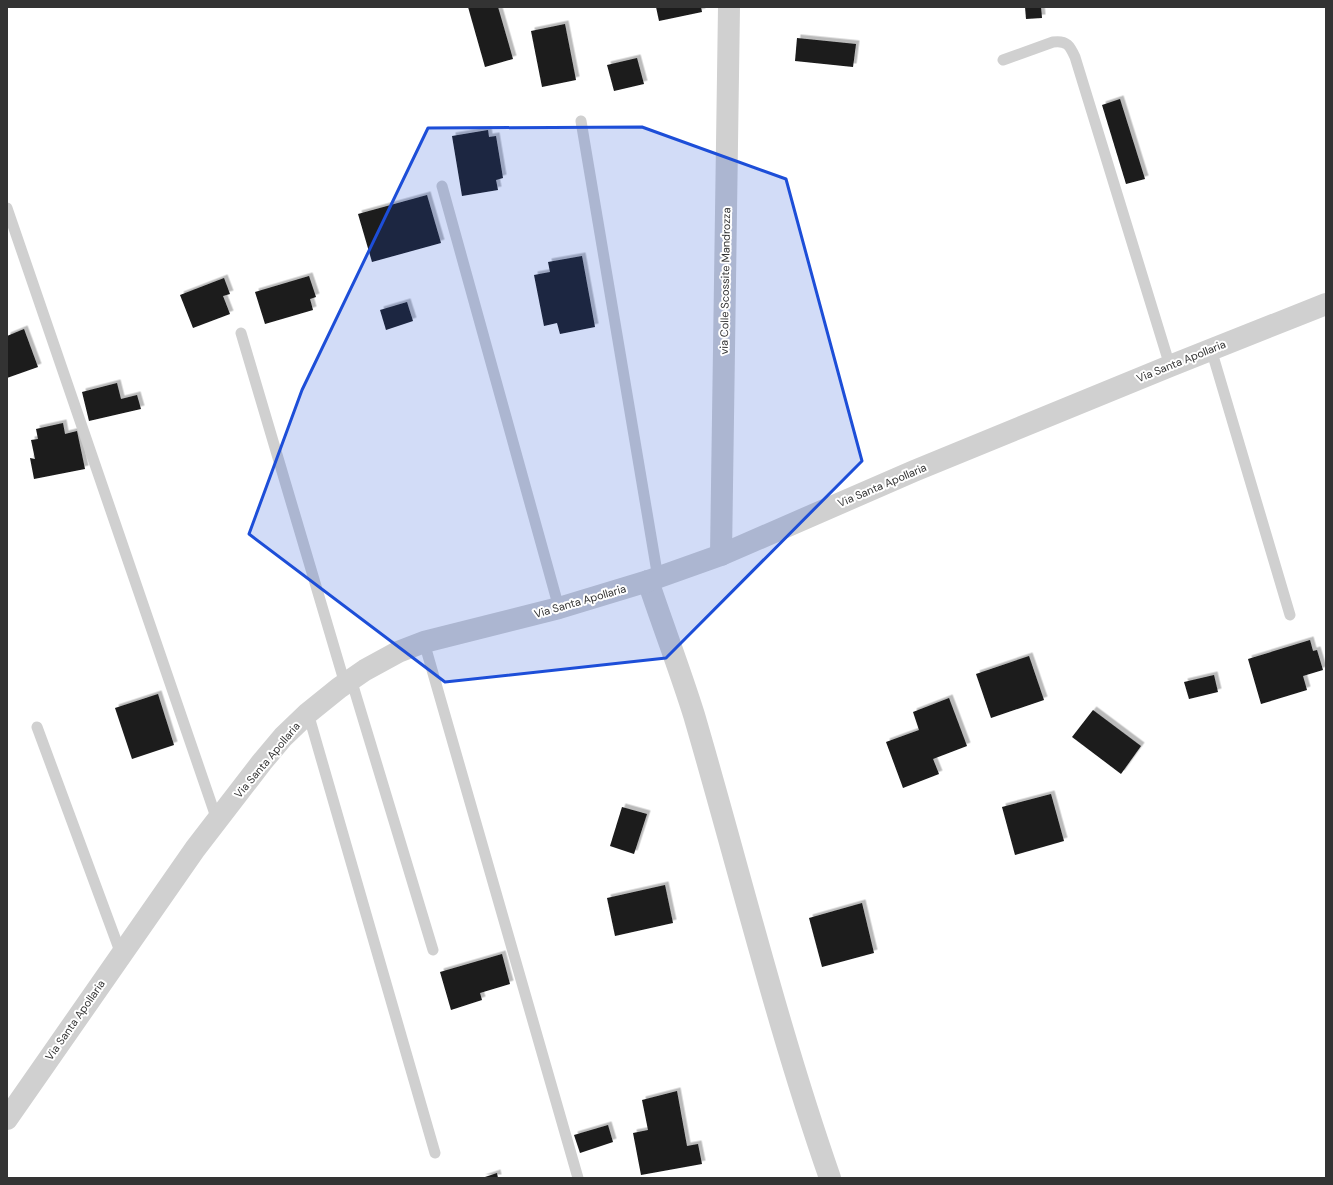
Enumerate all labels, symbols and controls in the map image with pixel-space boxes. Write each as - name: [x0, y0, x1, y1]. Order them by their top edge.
- street label: via Colle Scossite Mandrozza: [717, 207, 733, 355]
- street label: Via Santa Apollaria: [1134, 337, 1228, 385]
- street label: Via Santa Apollaria: [835, 460, 929, 510]
- street label: Via Santa Apollaria: [532, 581, 628, 621]
- street label: Via Santa Apollaria: [231, 719, 303, 801]
- street label: Via Santa Apollaria: [42, 977, 108, 1063]

